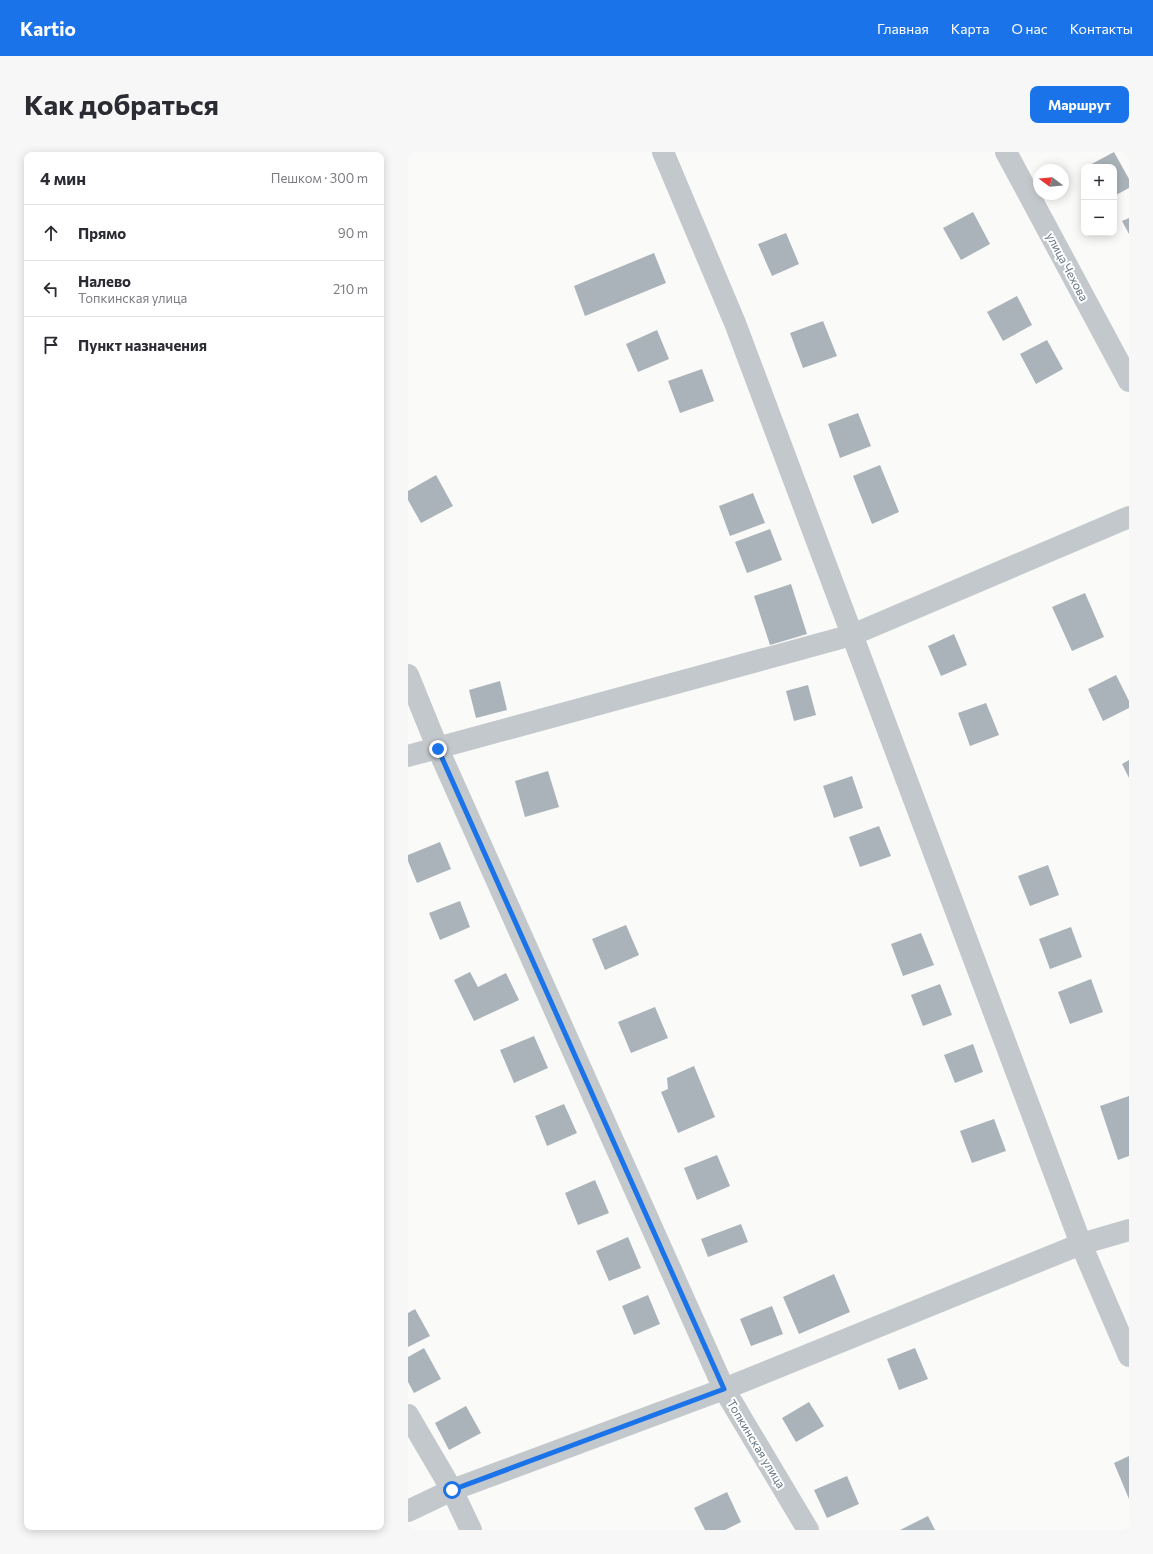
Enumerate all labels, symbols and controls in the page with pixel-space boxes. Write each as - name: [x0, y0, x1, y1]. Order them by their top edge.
- text: Kartio: [20, 17, 76, 40]
- text: Главная: [877, 20, 929, 37]
- text: Карта: [951, 20, 989, 37]
- text: О нас: [1011, 20, 1048, 37]
- text: Контакты: [1070, 20, 1133, 37]
- button: Маршрут: [1030, 86, 1129, 123]
- text: Как добраться: [24, 87, 219, 121]
- north arrow: [1033, 164, 1069, 200]
- map controls: [1081, 164, 1117, 236]
- button: +: [1081, 164, 1117, 200]
- text: 4 мин: [40, 168, 86, 189]
- text: Пешком · 300 m: [271, 170, 368, 186]
- button: −: [1081, 200, 1117, 236]
- icon: ahead: [40, 222, 62, 244]
- text: Прямо: [78, 224, 126, 242]
- text: 90 m: [338, 225, 368, 241]
- street label: улица Чехова: [1044, 230, 1092, 303]
- text: Налево: [78, 272, 131, 290]
- icon: left: [40, 278, 62, 300]
- text: 210 m: [333, 281, 368, 297]
- text: Топкинская улица: [78, 290, 187, 306]
- icon: arrive: [40, 334, 62, 356]
- text: Пункт назначения: [78, 336, 207, 354]
- route end: [429, 740, 447, 758]
- street label: Топкинская улица: [725, 1397, 789, 1490]
- route start: [443, 1481, 461, 1499]

